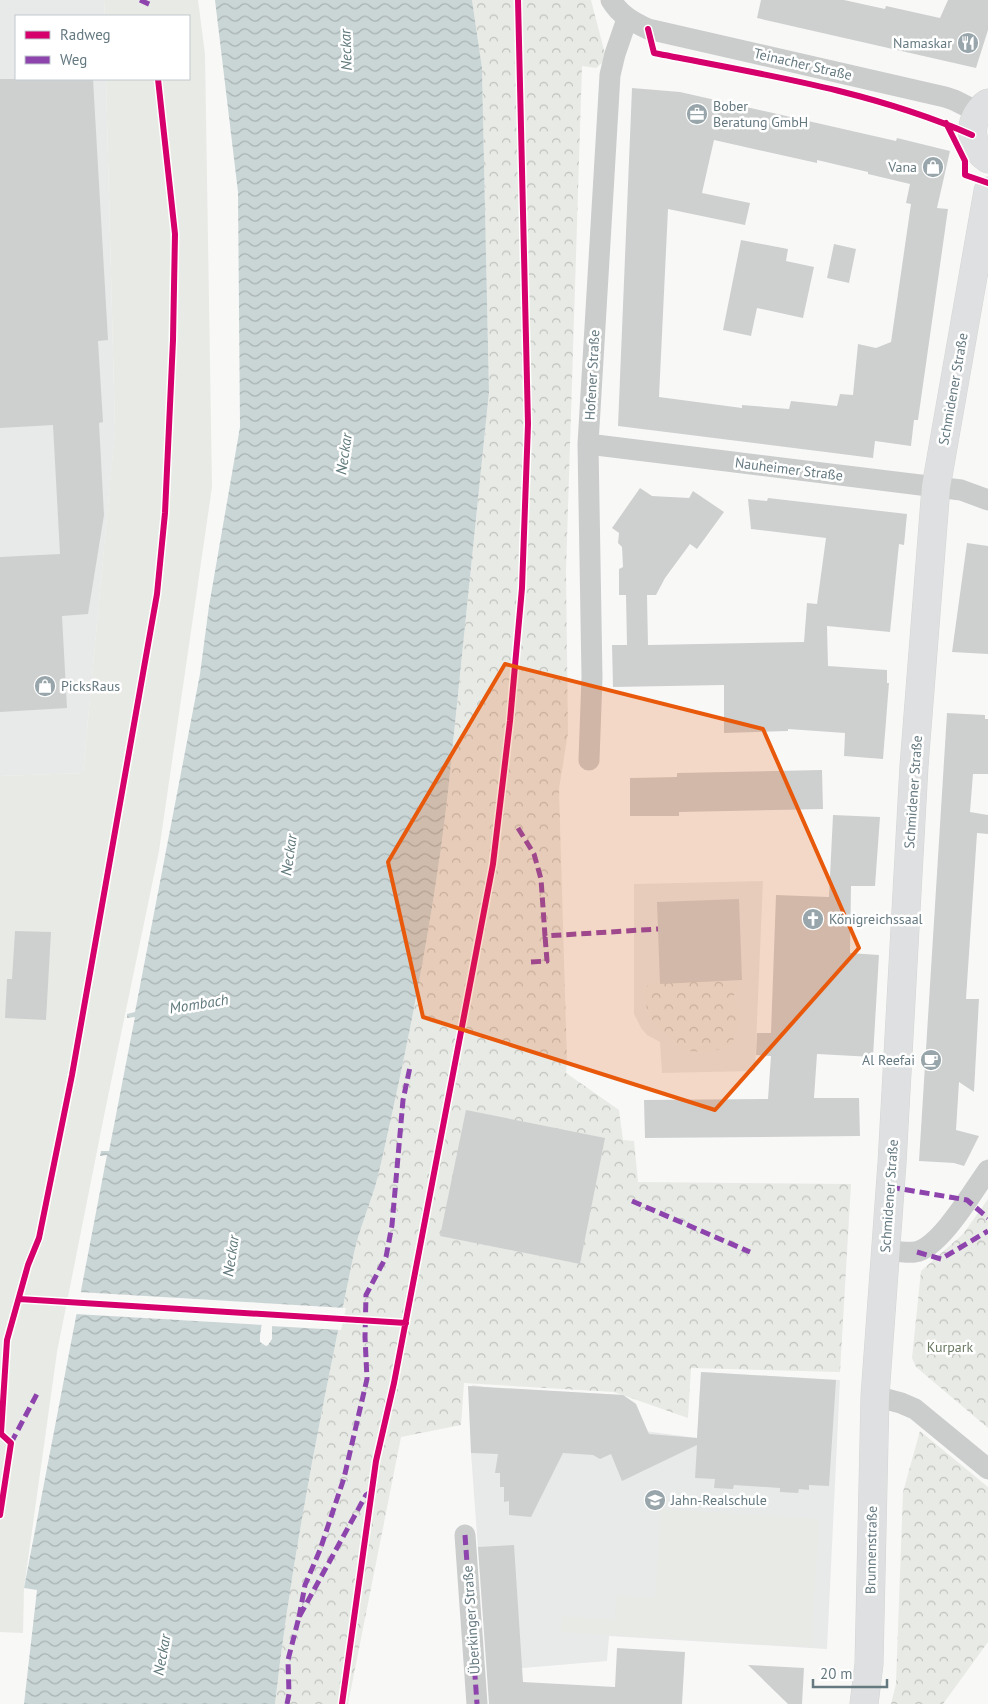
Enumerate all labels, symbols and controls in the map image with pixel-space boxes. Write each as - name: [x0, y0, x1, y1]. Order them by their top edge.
- legend: [15, 15, 190, 80]
- text: Radweg: [60, 25, 111, 44]
- water label: Neckar: [335, 28, 356, 71]
- restaurant icon: Namaskar: [956, 31, 980, 55]
- place label: Namaskar: [893, 34, 952, 52]
- street label: Teinacher Straße: [752, 44, 854, 84]
- text: Weg: [60, 50, 87, 69]
- place label: Bober Beratung GmbH: [713, 97, 808, 131]
- office icon: Bober Beratung GmbH: [685, 102, 709, 126]
- shop icon: Vana: [921, 155, 945, 179]
- place label: Vana: [887, 158, 917, 176]
- street label: Hofener Straße: [581, 329, 603, 421]
- street label: Schmidener Straße: [934, 331, 972, 447]
- water label: Neckar: [331, 431, 356, 476]
- street label: Nauheimer Straße: [734, 453, 844, 485]
- shop icon: PicksRaus: [33, 674, 57, 698]
- place label: PicksRaus: [61, 677, 120, 695]
- street label: Schmidener Straße: [900, 735, 926, 849]
- water label: Neckar: [276, 832, 301, 877]
- church icon: Königreichssaal: [801, 907, 825, 931]
- place label: Königreichssaal: [829, 910, 923, 928]
- water label: Mombach: [168, 989, 230, 1018]
- cafe icon: Al Reefai: [919, 1048, 943, 1072]
- place label: Al Reefai: [862, 1051, 915, 1069]
- street label: Schmidener Straße: [876, 1139, 902, 1253]
- water label: Neckar: [218, 1233, 243, 1278]
- park label: Kurpark: [927, 1338, 974, 1356]
- school or university icon: Jahn-Realschule: [643, 1488, 667, 1512]
- place label: Jahn-Realschule: [670, 1491, 767, 1509]
- street label: Brunnenstraße: [861, 1506, 881, 1594]
- street label: Überkinger Straße: [458, 1565, 484, 1675]
- water label: Neckar: [149, 1632, 175, 1677]
- scale bar: [813, 1656, 887, 1688]
- text: 20 m: [820, 1664, 853, 1683]

